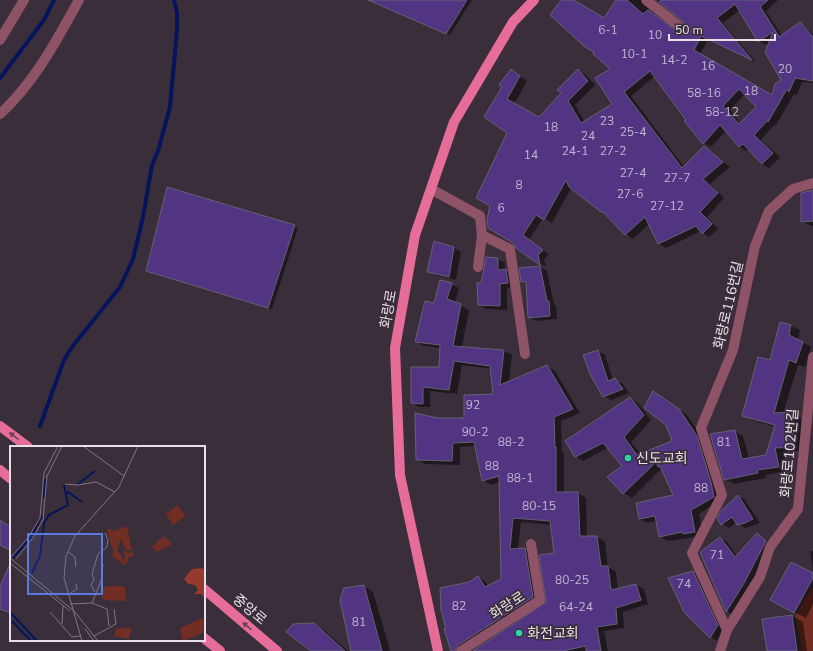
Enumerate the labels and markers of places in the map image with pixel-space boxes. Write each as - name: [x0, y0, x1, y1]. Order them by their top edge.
- place label: 신도교회: [636, 449, 688, 468]
- marker: 신도교회: [623, 453, 633, 463]
- place label: 화전교회: [527, 624, 579, 643]
- marker: 화전교회: [514, 628, 524, 638]

